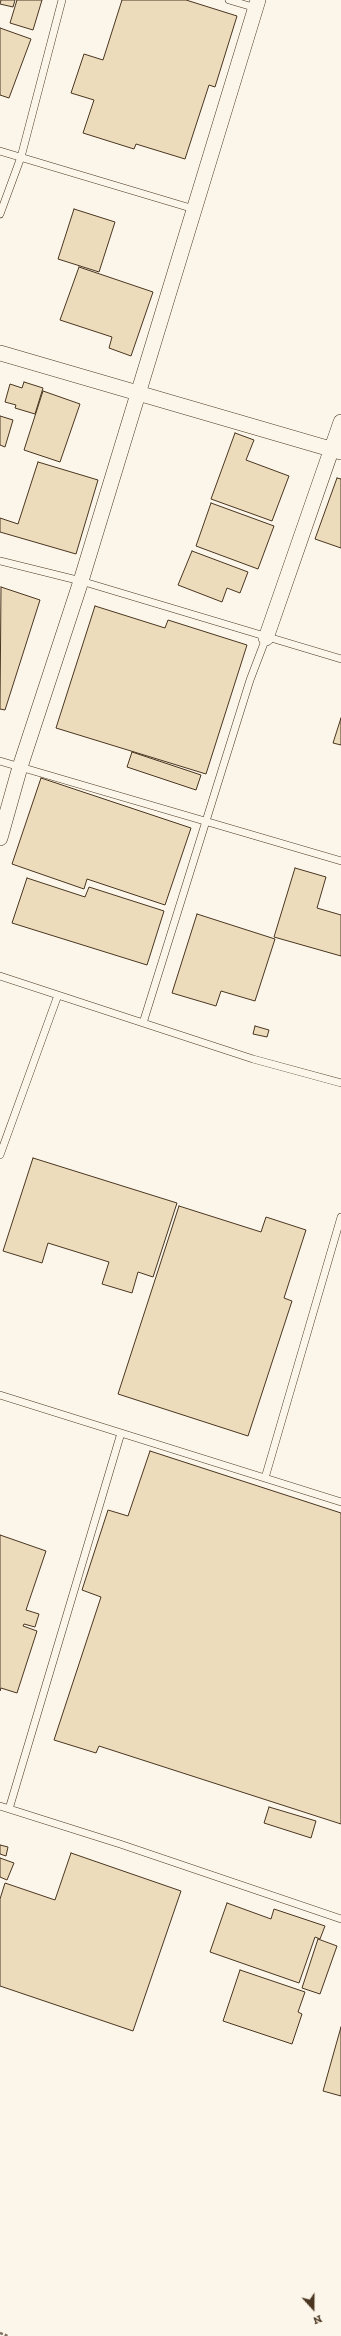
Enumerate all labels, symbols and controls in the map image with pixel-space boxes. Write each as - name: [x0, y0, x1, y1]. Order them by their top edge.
- north arrow: [293, 2288, 333, 2328]
- text: N: [311, 2312, 324, 2327]

